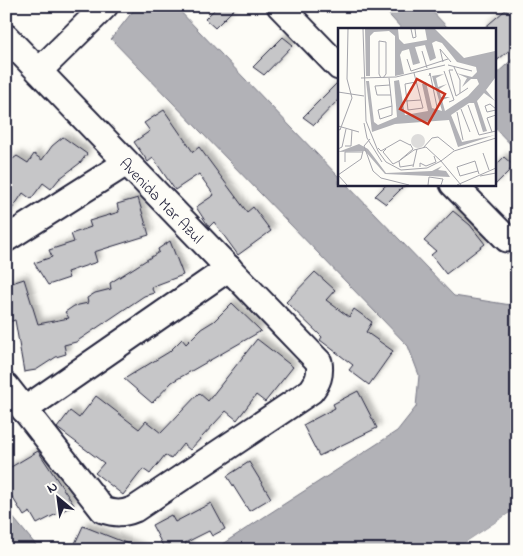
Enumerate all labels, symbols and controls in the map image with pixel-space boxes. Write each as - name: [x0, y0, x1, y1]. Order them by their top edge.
- inset map: [338, 28, 496, 185]
- street label: Avenida Mar Azul: [113, 153, 208, 250]
- north arrow: [32, 474, 82, 524]
- text: N: [43, 476, 62, 499]

